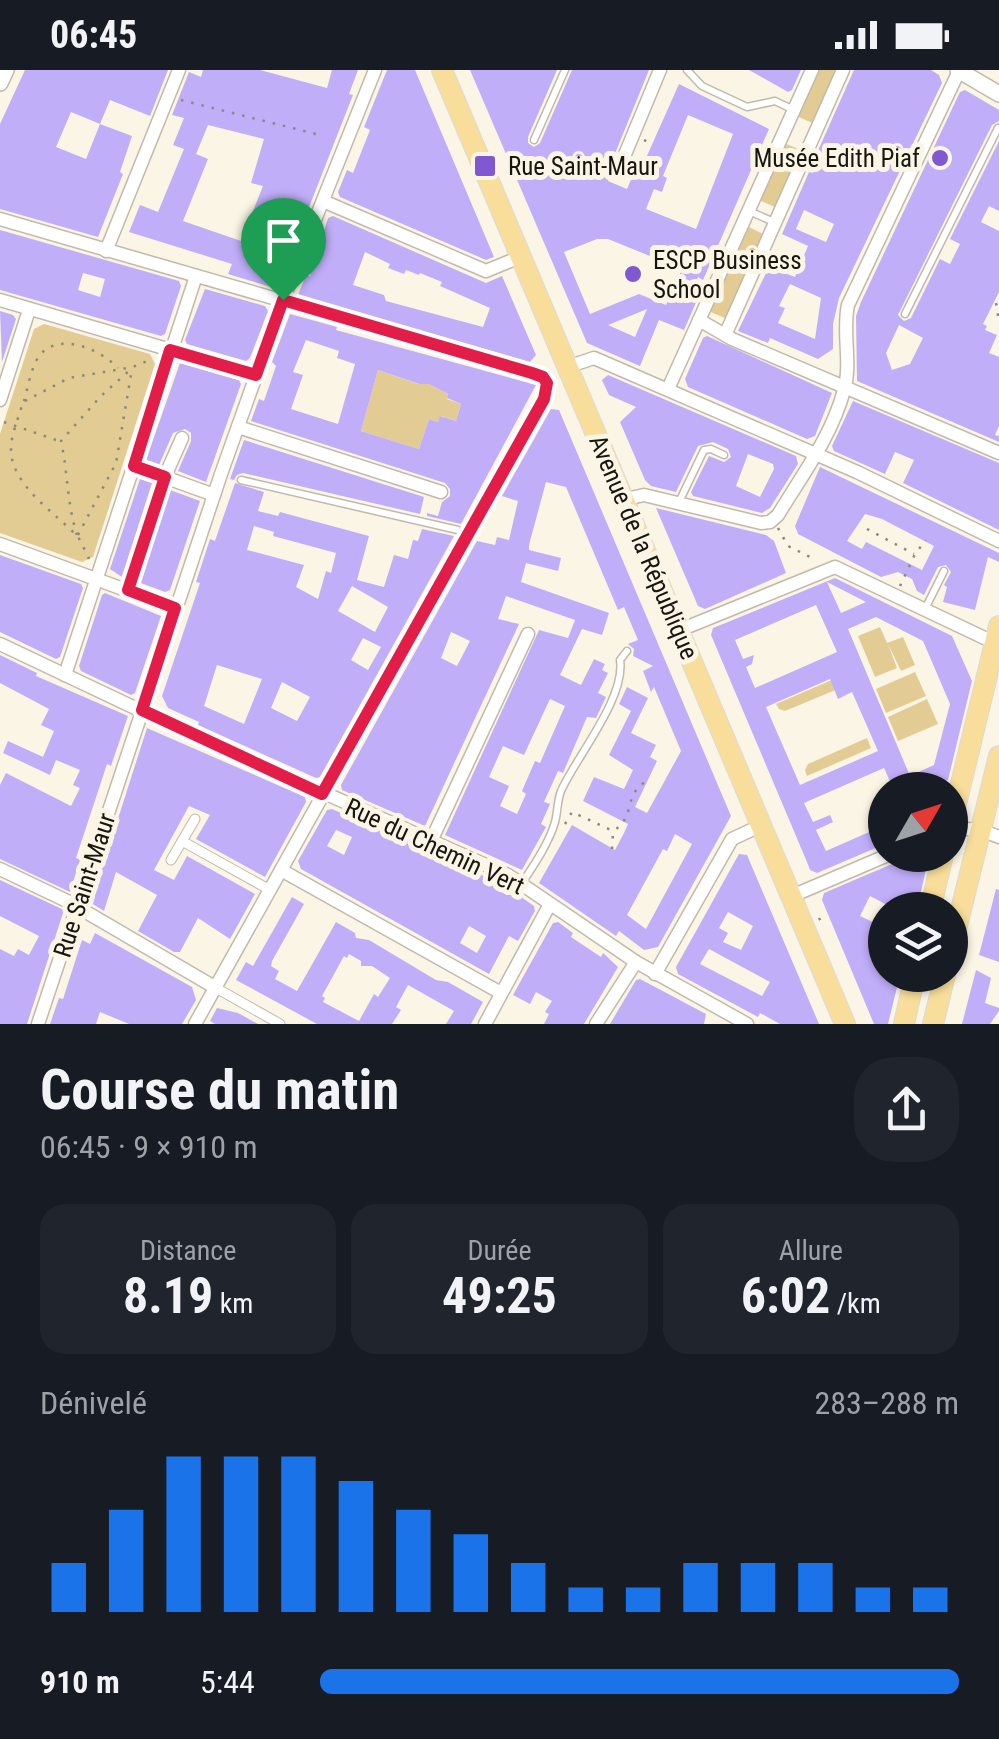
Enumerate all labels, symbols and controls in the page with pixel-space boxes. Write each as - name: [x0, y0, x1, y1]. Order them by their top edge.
- text: 06:45: [50, 13, 137, 57]
- place label: Musée Edith Piaf: [753, 144, 920, 173]
- marker: Musée Edith Piaf: [929, 147, 951, 169]
- place label: Rue Saint-Maur: [508, 152, 658, 181]
- marker: Rue Saint-Maur: [472, 153, 498, 179]
- pin: [241, 198, 326, 301]
- icon: arrive: [256, 213, 311, 268]
- place label: ESCP Business School: [653, 246, 802, 304]
- marker: ESCP Business School: [622, 263, 644, 285]
- street label: Avenue de la République: [583, 431, 704, 664]
- north arrow: [868, 772, 968, 872]
- map controls: [868, 772, 968, 992]
- street label: Rue du Chemin Vert: [341, 792, 529, 901]
- street label: Rue Saint-Maur: [48, 809, 122, 961]
- button: layers: [868, 892, 968, 992]
- button: share: [854, 1057, 959, 1162]
- text: Course du matin: [40, 1058, 399, 1122]
- text: 06:45 · 9 × 910 m: [40, 1128, 258, 1166]
- text: Distance: [140, 1234, 236, 1267]
- text: Durée: [467, 1234, 532, 1267]
- text: Allure: [779, 1234, 843, 1267]
- text: 8.19: [123, 1267, 213, 1325]
- text: 49:25: [442, 1267, 557, 1325]
- text: 6:02: [741, 1267, 830, 1325]
- text: km: [213, 1287, 253, 1320]
- text: /km: [830, 1287, 881, 1320]
- text: Dénivelé: [40, 1384, 147, 1422]
- text: 283–288 m: [814, 1384, 959, 1422]
- text: 910 m: [40, 1663, 120, 1701]
- text: 5:44: [200, 1663, 255, 1701]

